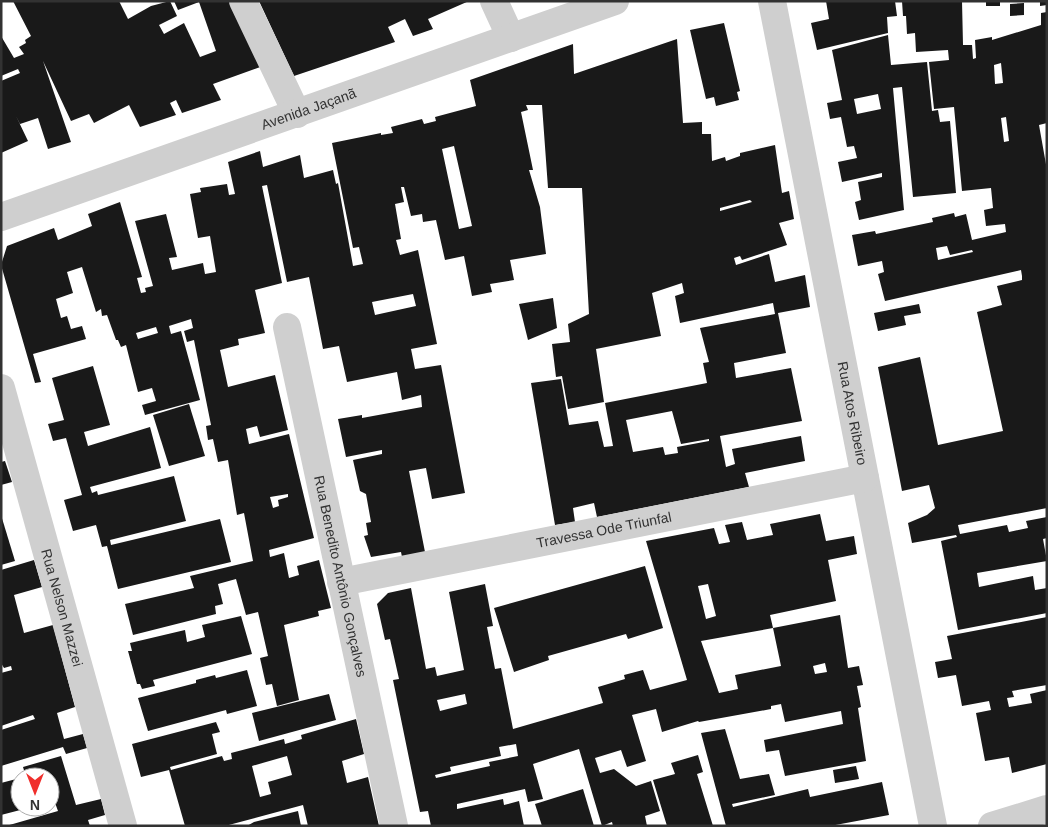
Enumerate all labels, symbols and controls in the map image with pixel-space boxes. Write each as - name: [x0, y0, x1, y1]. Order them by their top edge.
- street label: Avenida Jaçanã: [259, 85, 358, 133]
- street label: Rua Atos Ribeiro: [835, 360, 870, 467]
- street label: Rua Benedito Antônio Gonçalves: [311, 474, 370, 679]
- street label: Travessa Ode Triunfal: [535, 509, 673, 551]
- street label: Rua Nelson Mazzei: [38, 547, 86, 668]
- north arrow: [10, 767, 60, 817]
- text: N: [30, 797, 40, 813]

